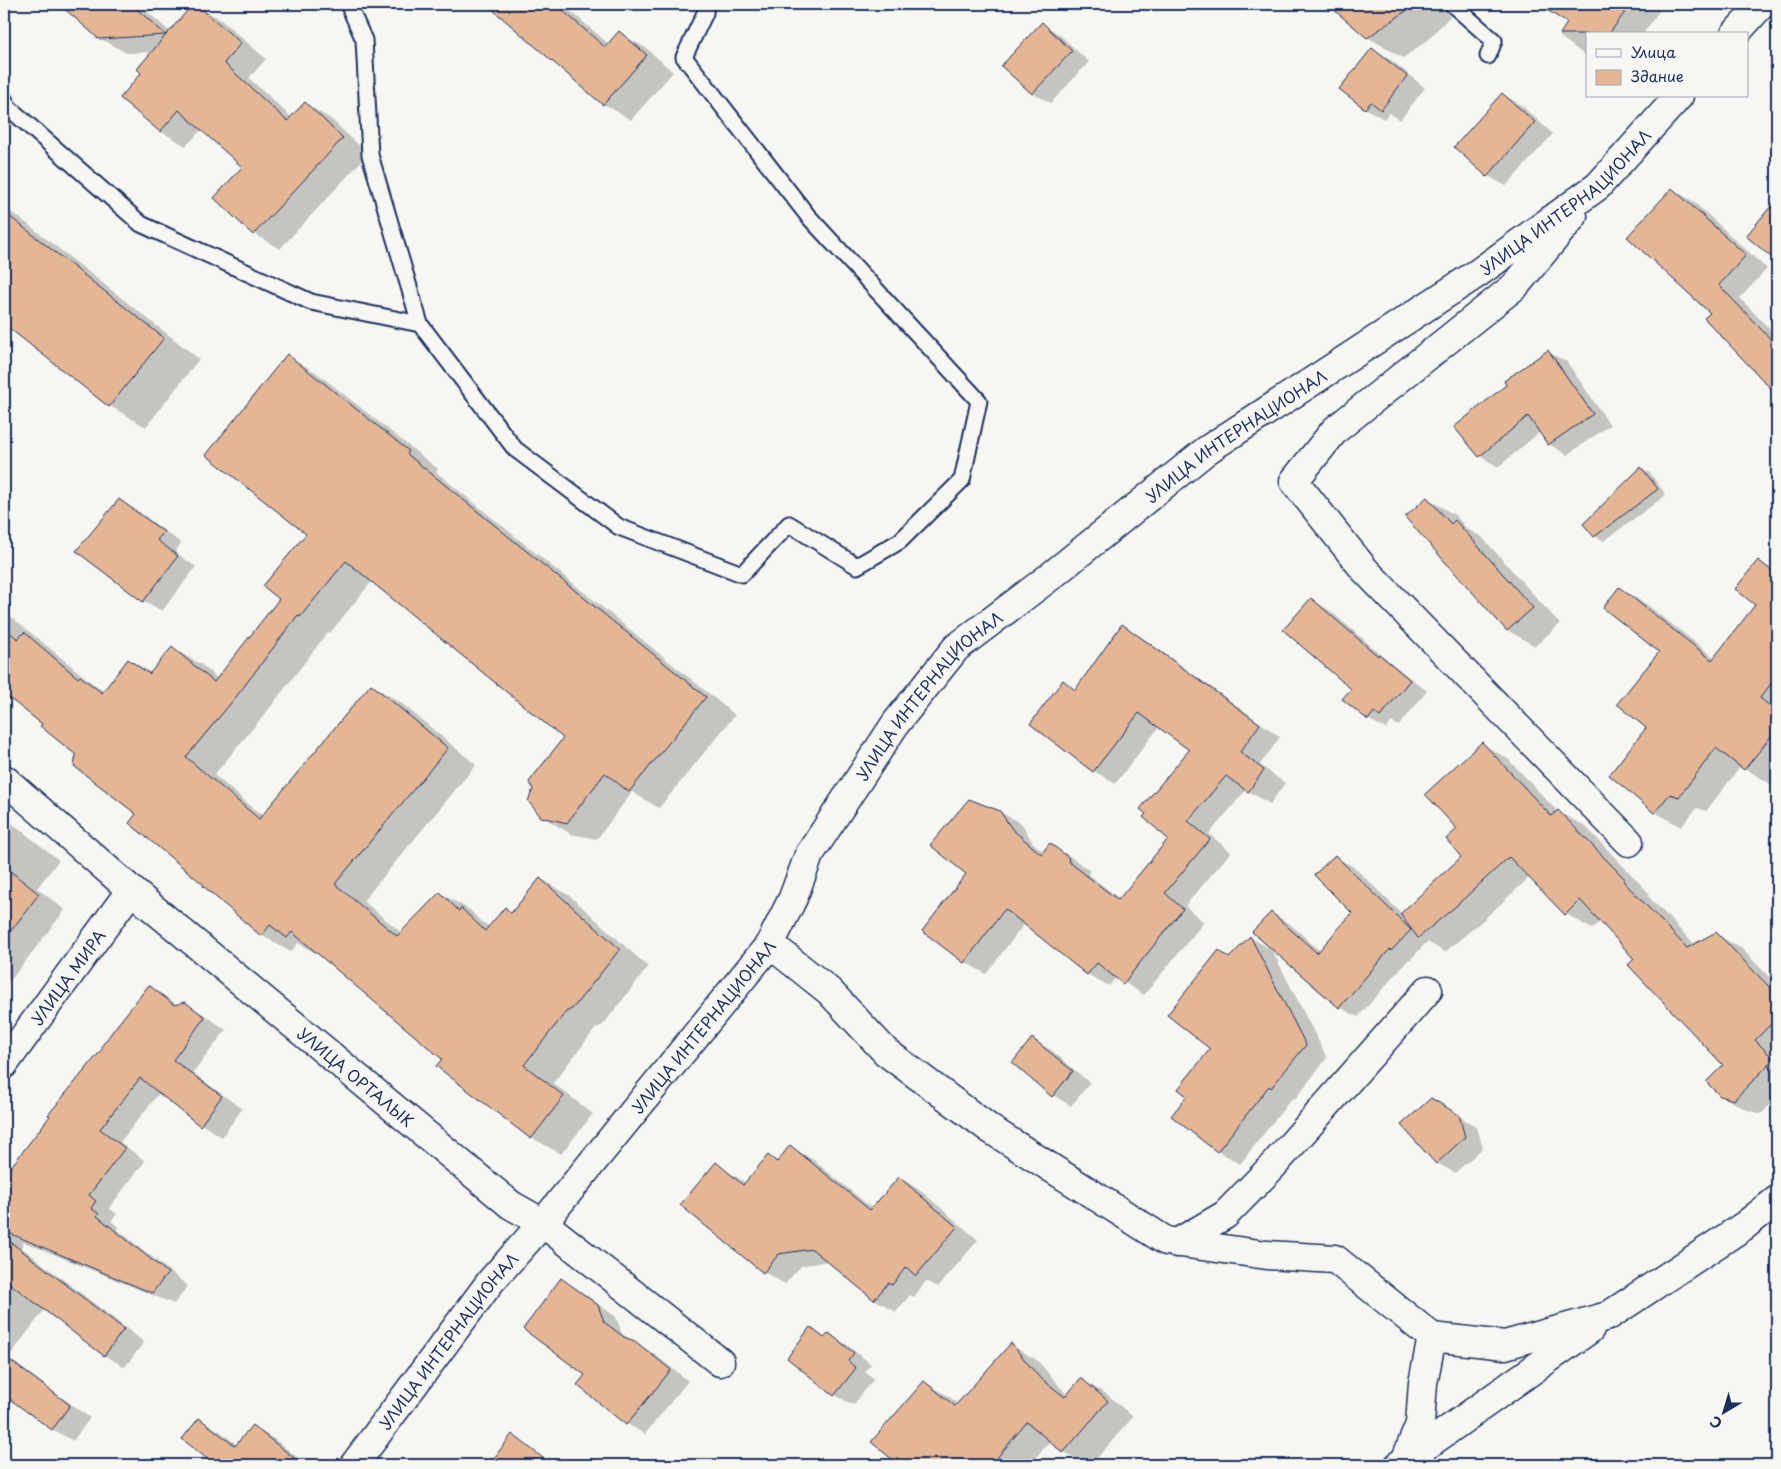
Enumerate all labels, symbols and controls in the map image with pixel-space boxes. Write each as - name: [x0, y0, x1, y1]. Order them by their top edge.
- legend: [1586, 32, 1748, 98]
- text: Улица: [1631, 40, 1676, 63]
- text: Здание: [1631, 64, 1684, 87]
- street label: УЛИЦА ИНТЕРНАЦИОНАЛ: [1475, 123, 1656, 280]
- street label: УЛИЦА ИНТЕРНАЦИОНАЛ: [1140, 363, 1331, 508]
- street label: УЛИЦА ИНТЕРНАЦИОНАЛ: [850, 605, 1007, 785]
- street label: УЛИЦА МИРА: [25, 924, 111, 1029]
- street label: УЛИЦА ИНТЕРНАЦИОНАЛ: [625, 934, 781, 1118]
- street label: УЛИЦА ОРТАЛЫК: [293, 1021, 419, 1132]
- street label: УЛИЦА ИНТЕРНАЦИОНАЛ: [373, 1247, 523, 1434]
- north arrow: [1698, 1386, 1748, 1436]
- text: С: [1705, 1411, 1726, 1434]

